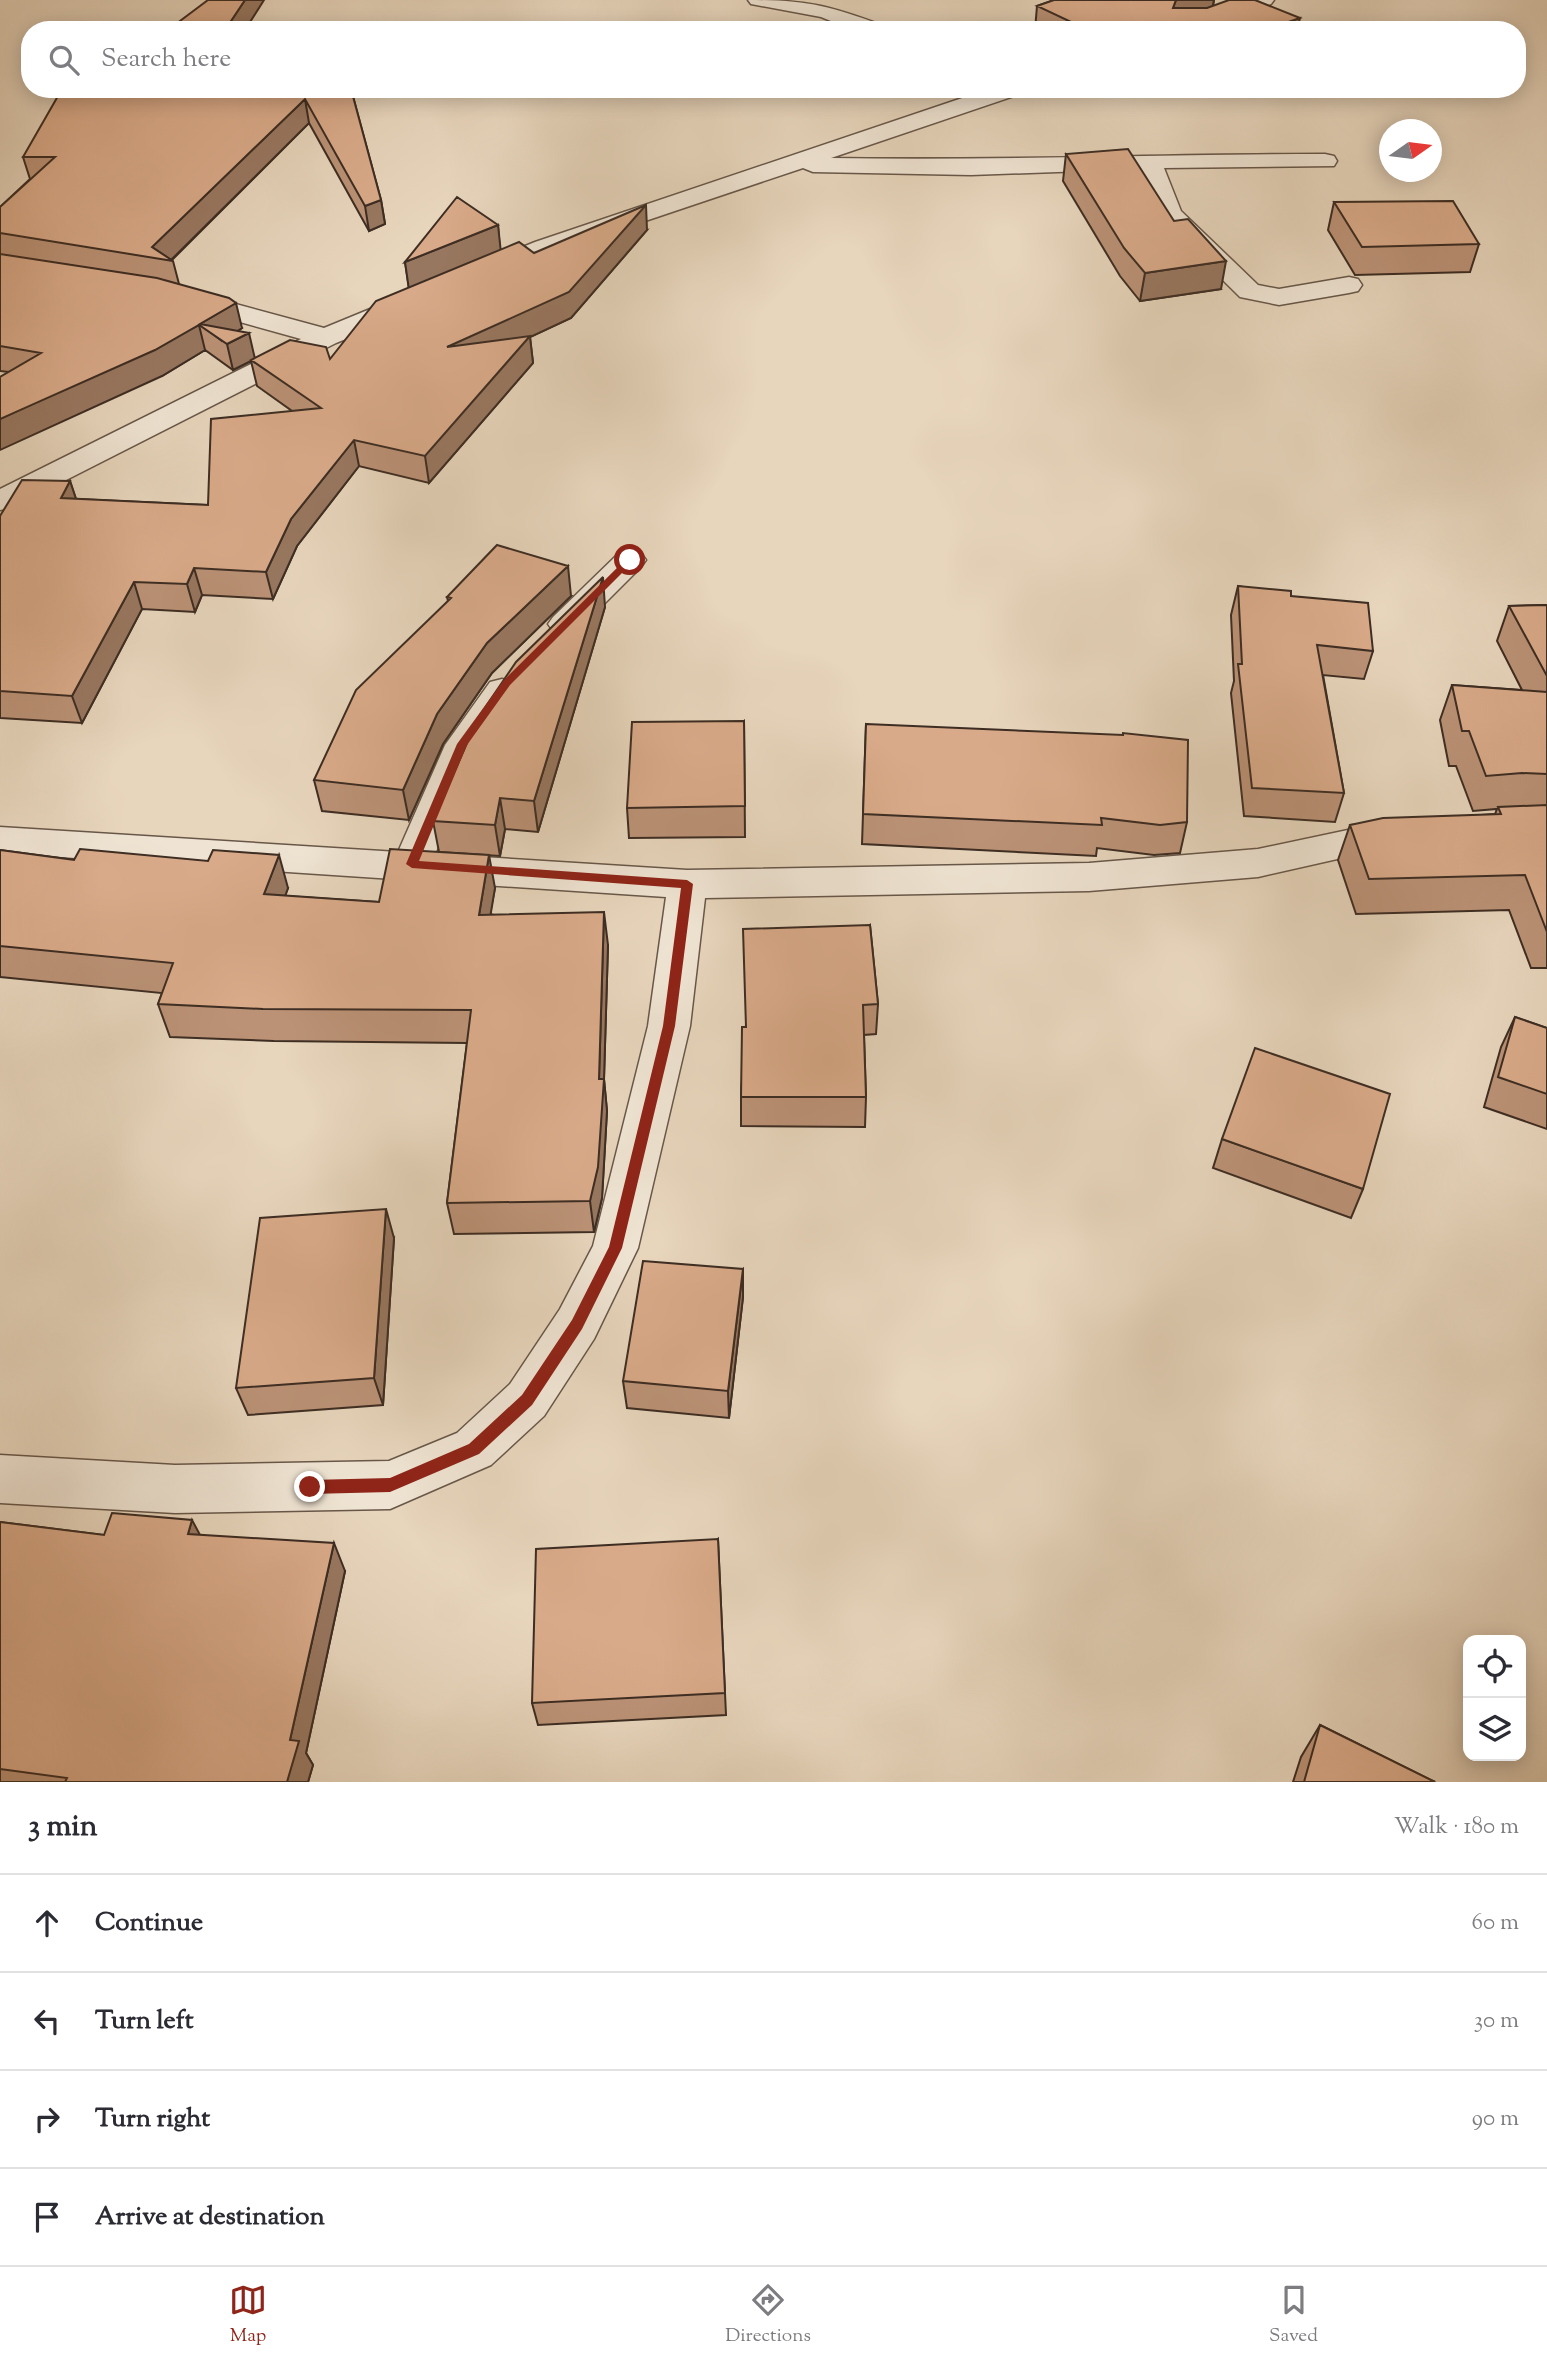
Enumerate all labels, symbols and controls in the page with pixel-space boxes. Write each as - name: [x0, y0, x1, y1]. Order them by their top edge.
- search box: [21, 21, 1526, 98]
- icon: search: [45, 41, 83, 79]
- text: Search here: [101, 41, 231, 78]
- north arrow: [1379, 119, 1442, 182]
- route start: [614, 544, 645, 575]
- route end: [294, 1471, 325, 1502]
- map controls: [1463, 1635, 1526, 1761]
- button: locate: [1463, 1635, 1526, 1698]
- button: layers: [1463, 1698, 1526, 1761]
- text: 3 min: [28, 1806, 98, 1849]
- text: Walk · 180 m: [1394, 1811, 1519, 1844]
- icon: ahead: [28, 1904, 66, 1942]
- text: Continue: [95, 1905, 203, 1942]
- text: 60 m: [1471, 1907, 1519, 1940]
- icon: left: [28, 2002, 66, 2040]
- text: Turn left: [95, 2003, 194, 2040]
- text: 30 m: [1474, 2005, 1519, 2038]
- icon: right: [28, 2100, 66, 2138]
- text: Turn right: [95, 2101, 210, 2138]
- text: 90 m: [1472, 2103, 1519, 2136]
- icon: arrive: [28, 2198, 66, 2236]
- text: Arrive at destination: [95, 2199, 325, 2236]
- tab: Map: [229, 2281, 267, 2350]
- tab: Directions: [725, 2281, 811, 2350]
- tab: Saved: [1269, 2281, 1318, 2350]

